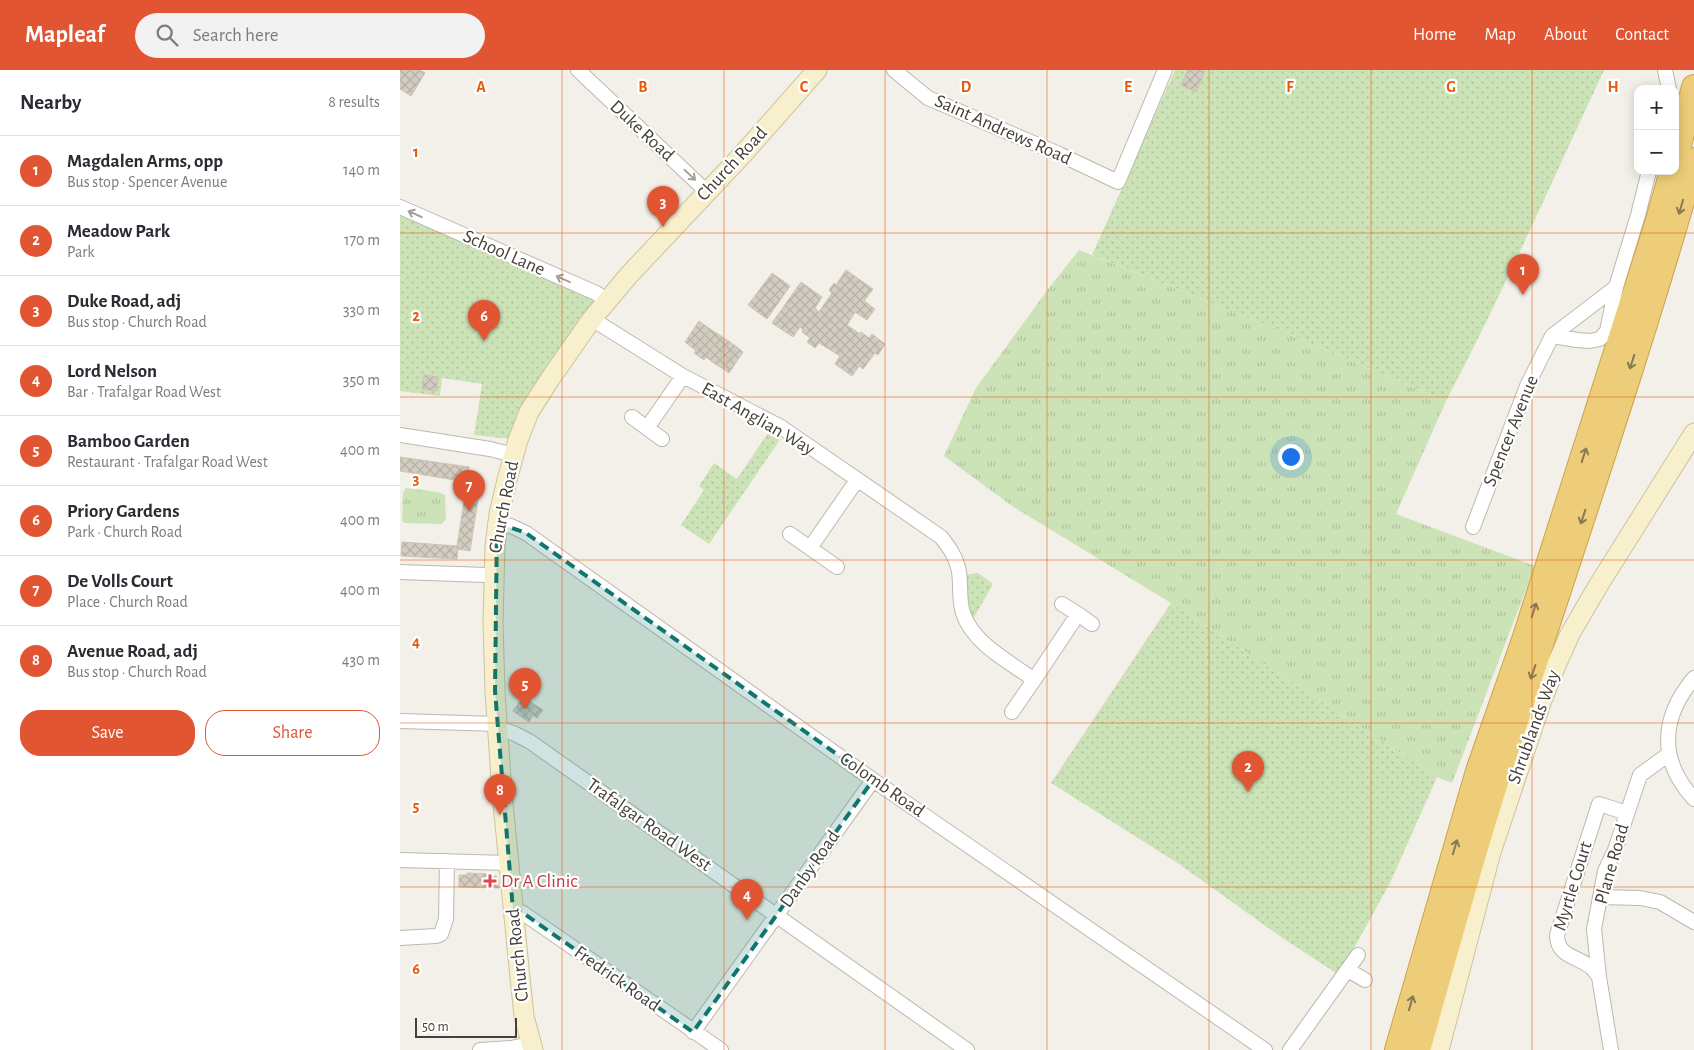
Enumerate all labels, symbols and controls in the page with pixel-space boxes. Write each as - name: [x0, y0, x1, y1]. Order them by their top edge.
- search box: [135, 13, 485, 58]
- icon: search: [153, 21, 181, 49]
- text: Mapleaf: [25, 23, 105, 47]
- text: Search here: [193, 26, 279, 45]
- text: Home: [1413, 26, 1456, 44]
- text: Map: [1484, 26, 1516, 44]
- text: About: [1544, 26, 1587, 44]
- text: Contact: [1615, 26, 1669, 44]
- text: A: [476, 79, 486, 95]
- text: B: [638, 79, 648, 95]
- text: C: [800, 79, 809, 95]
- text: D: [961, 79, 972, 95]
- text: E: [1124, 79, 1132, 95]
- text: F: [1286, 79, 1294, 95]
- text: G: [1446, 79, 1456, 95]
- text: H: [1607, 79, 1619, 95]
- map controls: [1634, 85, 1679, 175]
- button: +: [1634, 85, 1679, 130]
- street label: Saint Andrews Road: [932, 91, 1074, 169]
- text: Nearby: [20, 92, 81, 113]
- text: 8 results: [328, 94, 380, 110]
- street label: Duke Road: [606, 97, 678, 165]
- street label: Church Road: [693, 123, 771, 205]
- button: −: [1634, 130, 1679, 175]
- text: 1: [413, 144, 419, 160]
- text: Magdalen Arms, opp: [67, 152, 223, 171]
- text: 1: [33, 162, 39, 178]
- text: 140 m: [343, 162, 380, 178]
- one-way arrow: [683, 169, 696, 181]
- text: Bus stop · Spencer Avenue: [67, 174, 227, 190]
- pin: 3: [647, 186, 679, 227]
- one-way arrow: [1675, 199, 1685, 215]
- one-way arrow: [408, 208, 423, 218]
- text: Meadow Park: [67, 222, 170, 241]
- street label: School Lane: [460, 227, 548, 279]
- text: 2: [32, 232, 40, 248]
- text: 170 m: [344, 232, 380, 248]
- text: Park: [67, 244, 95, 260]
- pin: 1: [1507, 254, 1539, 295]
- one-way arrow: [556, 274, 571, 284]
- text: Duke Road, adj: [67, 292, 181, 311]
- pin: 6: [468, 300, 500, 341]
- text: 3: [33, 302, 39, 318]
- text: 330 m: [343, 302, 380, 318]
- text: 2: [412, 308, 420, 324]
- text: Bus stop · Church Road: [67, 314, 207, 330]
- one-way arrow: [1627, 354, 1637, 370]
- text: Lord Nelson: [67, 362, 157, 381]
- text: 4: [32, 372, 40, 388]
- text: 350 m: [343, 372, 380, 388]
- street label: Spencer Avenue: [1480, 373, 1542, 489]
- street label: East Anglian Way: [698, 379, 818, 459]
- text: Bar · Trafalgar Road West: [67, 384, 221, 400]
- text: Bamboo Garden: [67, 432, 190, 451]
- text: 5: [33, 442, 39, 458]
- text: 400 m: [340, 442, 380, 458]
- your location: [1278, 444, 1304, 470]
- one-way arrow: [1580, 448, 1589, 463]
- text: Restaurant · Trafalgar Road West: [67, 454, 268, 470]
- street label: Church Road: [486, 459, 522, 555]
- pin: 7: [453, 470, 485, 511]
- text: 3: [413, 471, 420, 487]
- text: Priory Gardens: [67, 502, 179, 521]
- one-way arrow: [1578, 509, 1587, 524]
- text: 6: [32, 512, 40, 528]
- text: 400 m: [340, 512, 380, 528]
- text: Park · Church Road: [67, 524, 182, 540]
- text: De Volls Court: [67, 572, 173, 591]
- text: 7: [33, 582, 39, 598]
- text: 400 m: [340, 582, 380, 598]
- text: Place · Church Road: [67, 594, 188, 610]
- one-way arrow: [1530, 602, 1539, 618]
- text: 4: [412, 634, 420, 650]
- text: Avenue Road, adj: [67, 642, 198, 661]
- text: 8: [32, 652, 40, 668]
- text: 430 m: [342, 652, 380, 668]
- one-way arrow: [1528, 663, 1537, 679]
- text: Bus stop · Church Road: [67, 664, 207, 680]
- street label: Shrublands Way: [1505, 667, 1563, 787]
- pin: 5: [509, 668, 541, 709]
- button: Save: [20, 710, 195, 756]
- button: Share: [205, 710, 380, 756]
- street label: Colomb Road: [836, 749, 928, 821]
- pin: 2: [1232, 751, 1264, 792]
- pin: 8: [484, 774, 516, 815]
- street label: Trafalgar Road West: [583, 775, 715, 875]
- text: 5: [413, 798, 420, 814]
- street label: Plane Road: [1591, 822, 1633, 906]
- street label: Danby Road: [777, 827, 843, 911]
- one-way arrow: [1451, 839, 1461, 855]
- street label: Myrtle Court: [1550, 839, 1596, 933]
- place label: Dr A Clinic: [501, 872, 578, 891]
- marker: Dr A Clinic: [483, 874, 497, 888]
- pin: 4: [731, 879, 763, 920]
- street label: Church Road: [504, 907, 532, 1002]
- street label: Fredrick Road: [571, 943, 663, 1016]
- text: 6: [412, 961, 420, 977]
- one-way arrow: [1406, 996, 1416, 1012]
- scale bar: [415, 1015, 518, 1038]
- text: 50 m: [422, 1020, 449, 1034]

